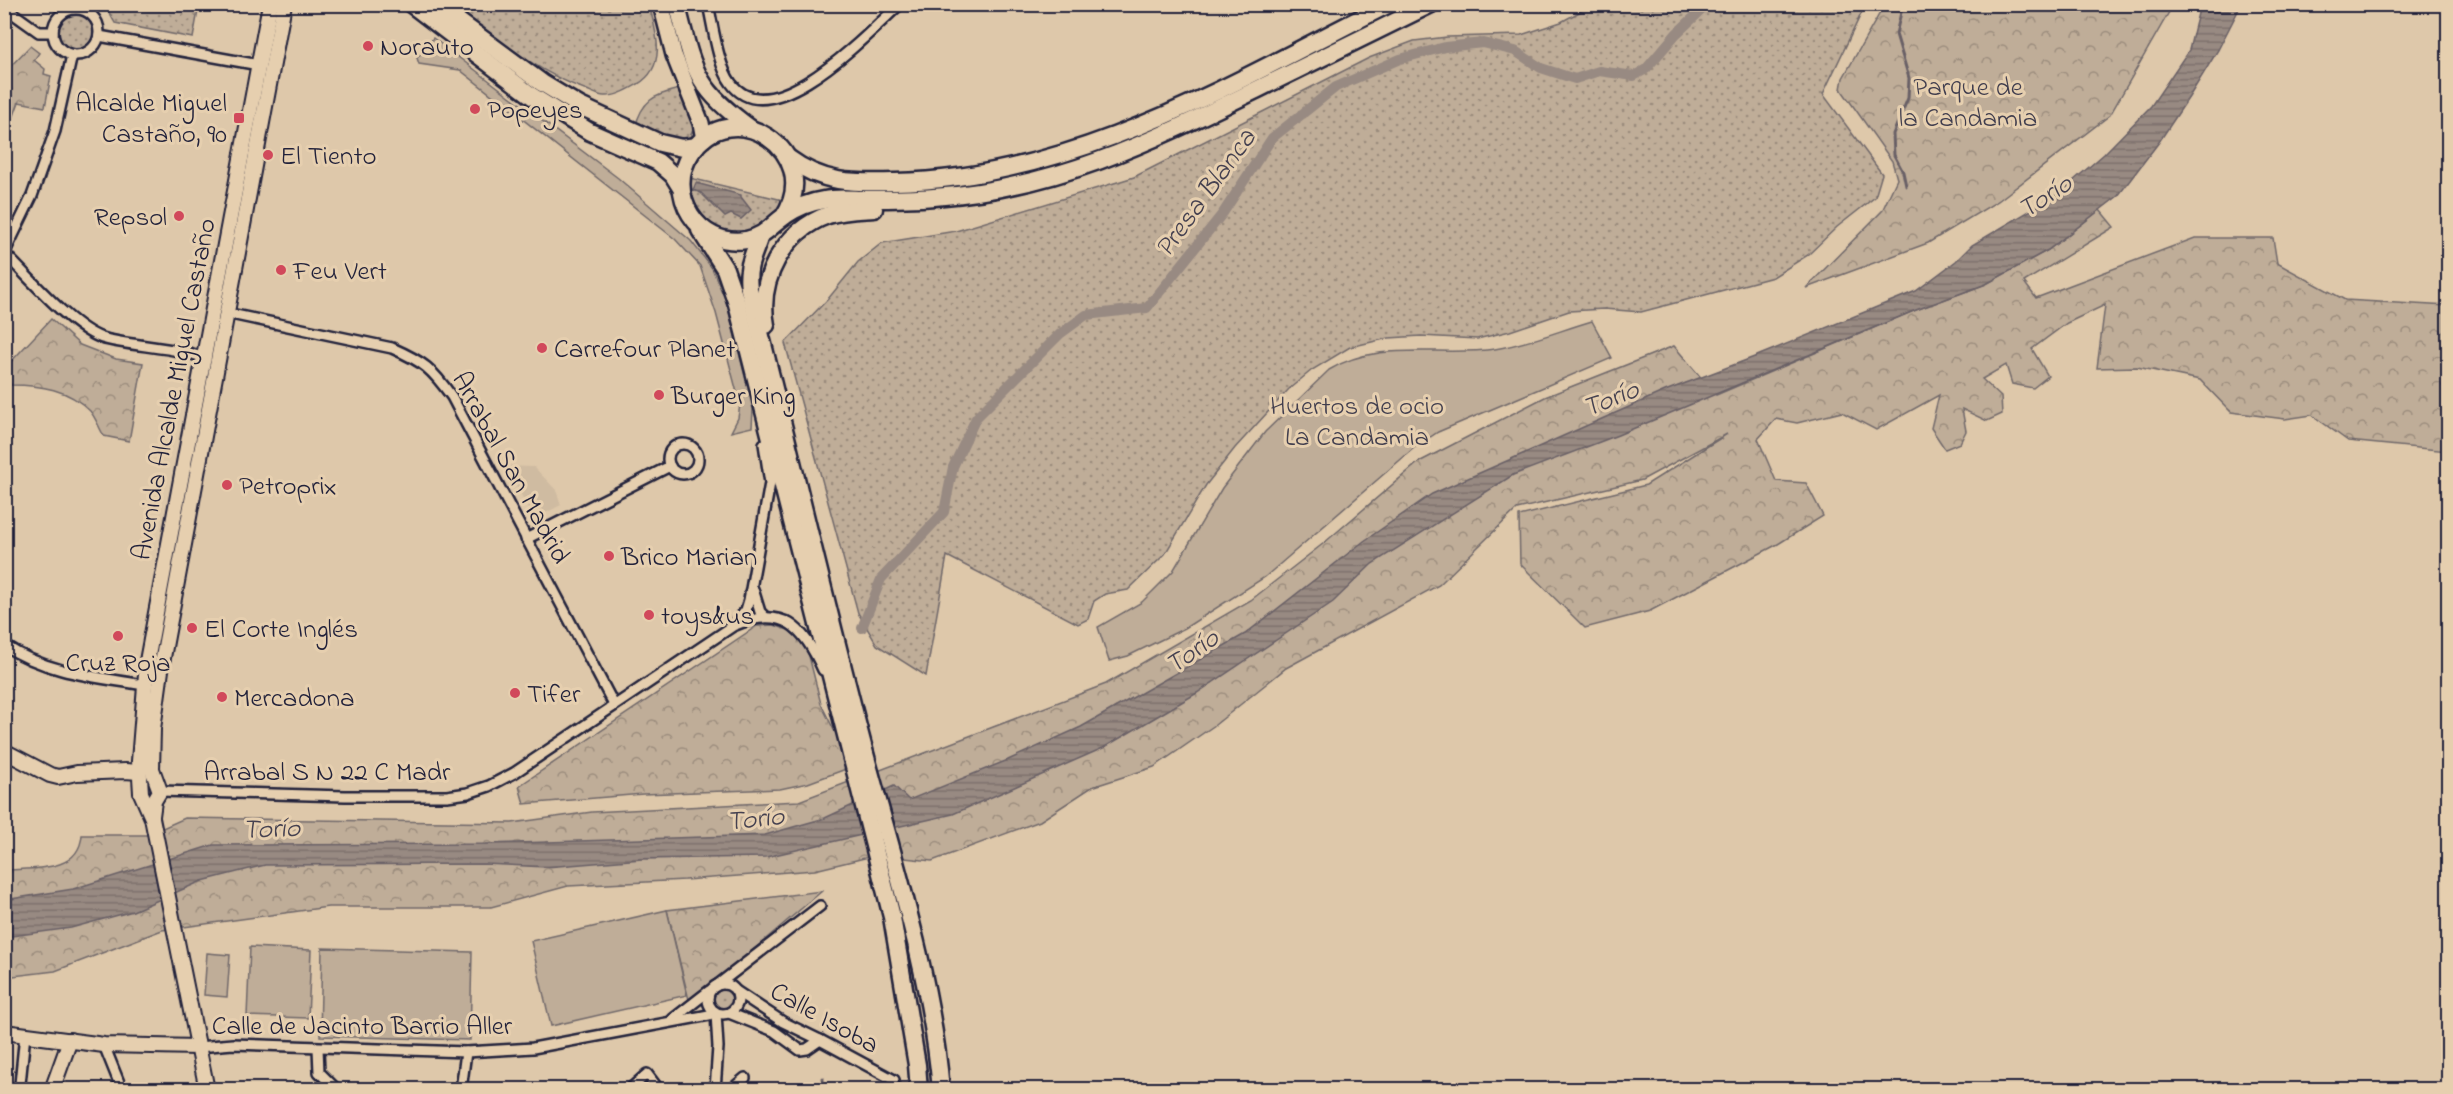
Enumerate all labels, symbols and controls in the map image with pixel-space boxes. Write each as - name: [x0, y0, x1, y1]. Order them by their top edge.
- place label: Norauto: [380, 29, 474, 68]
- marker: Norauto: [361, 39, 375, 53]
- park label: Parque de la Candamia: [1899, 69, 2037, 139]
- place label: Alcalde Miguel Castaño, 90: [75, 85, 227, 155]
- place label: Popeyes: [487, 92, 583, 131]
- marker: Popeyes: [468, 102, 482, 116]
- marker: Alcalde Miguel Castaño, 90: [232, 111, 246, 125]
- water label: Presa Blanca: [1146, 120, 1268, 267]
- place label: El Tiento: [280, 138, 377, 177]
- marker: El Tiento: [261, 148, 275, 162]
- water label: Torío: [2011, 164, 2083, 231]
- place label: Repsol: [94, 199, 167, 238]
- marker: Repsol: [172, 209, 186, 223]
- street label: Avenida Alcalde Miguel Castaño: [123, 215, 228, 564]
- place label: Feu Vert: [292, 253, 387, 292]
- marker: Feu Vert: [274, 263, 288, 277]
- place label: Carrefour Planet: [554, 331, 735, 370]
- marker: Carrefour Planet: [535, 341, 549, 355]
- street label: Arrabal San Madrid: [441, 365, 579, 572]
- water label: Torío: [1577, 370, 1647, 430]
- place label: Burger King: [670, 378, 796, 417]
- marker: Burger King: [652, 388, 666, 402]
- park label: Huertos de ocio La Candamia: [1270, 388, 1444, 458]
- place label: Petroprix: [239, 468, 337, 507]
- marker: Petroprix: [220, 478, 234, 492]
- place label: Brico Marian: [620, 539, 757, 578]
- marker: Brico Marian: [602, 549, 616, 563]
- place label: toys&us: [661, 598, 754, 637]
- marker: toys&us: [642, 608, 656, 622]
- place label: El Corte Inglés: [204, 611, 358, 650]
- water label: Torío: [1158, 619, 1230, 686]
- marker: El Corte Inglés: [185, 621, 199, 635]
- marker: Cruz Roja: [111, 629, 125, 643]
- place label: Cruz Roja: [65, 645, 171, 684]
- place label: Tifer: [527, 676, 581, 715]
- place label: Mercadona: [234, 680, 355, 719]
- marker: Tifer: [508, 686, 522, 700]
- marker: Mercadona: [215, 690, 229, 704]
- street label: Arrabal S N 22 C Madr: [204, 754, 451, 793]
- water label: Torío: [724, 797, 788, 844]
- water label: Torío: [242, 809, 302, 852]
- street label: Calle Isoba: [762, 973, 885, 1065]
- street label: Calle de Jacinto Barrio Aller: [212, 1008, 513, 1047]

